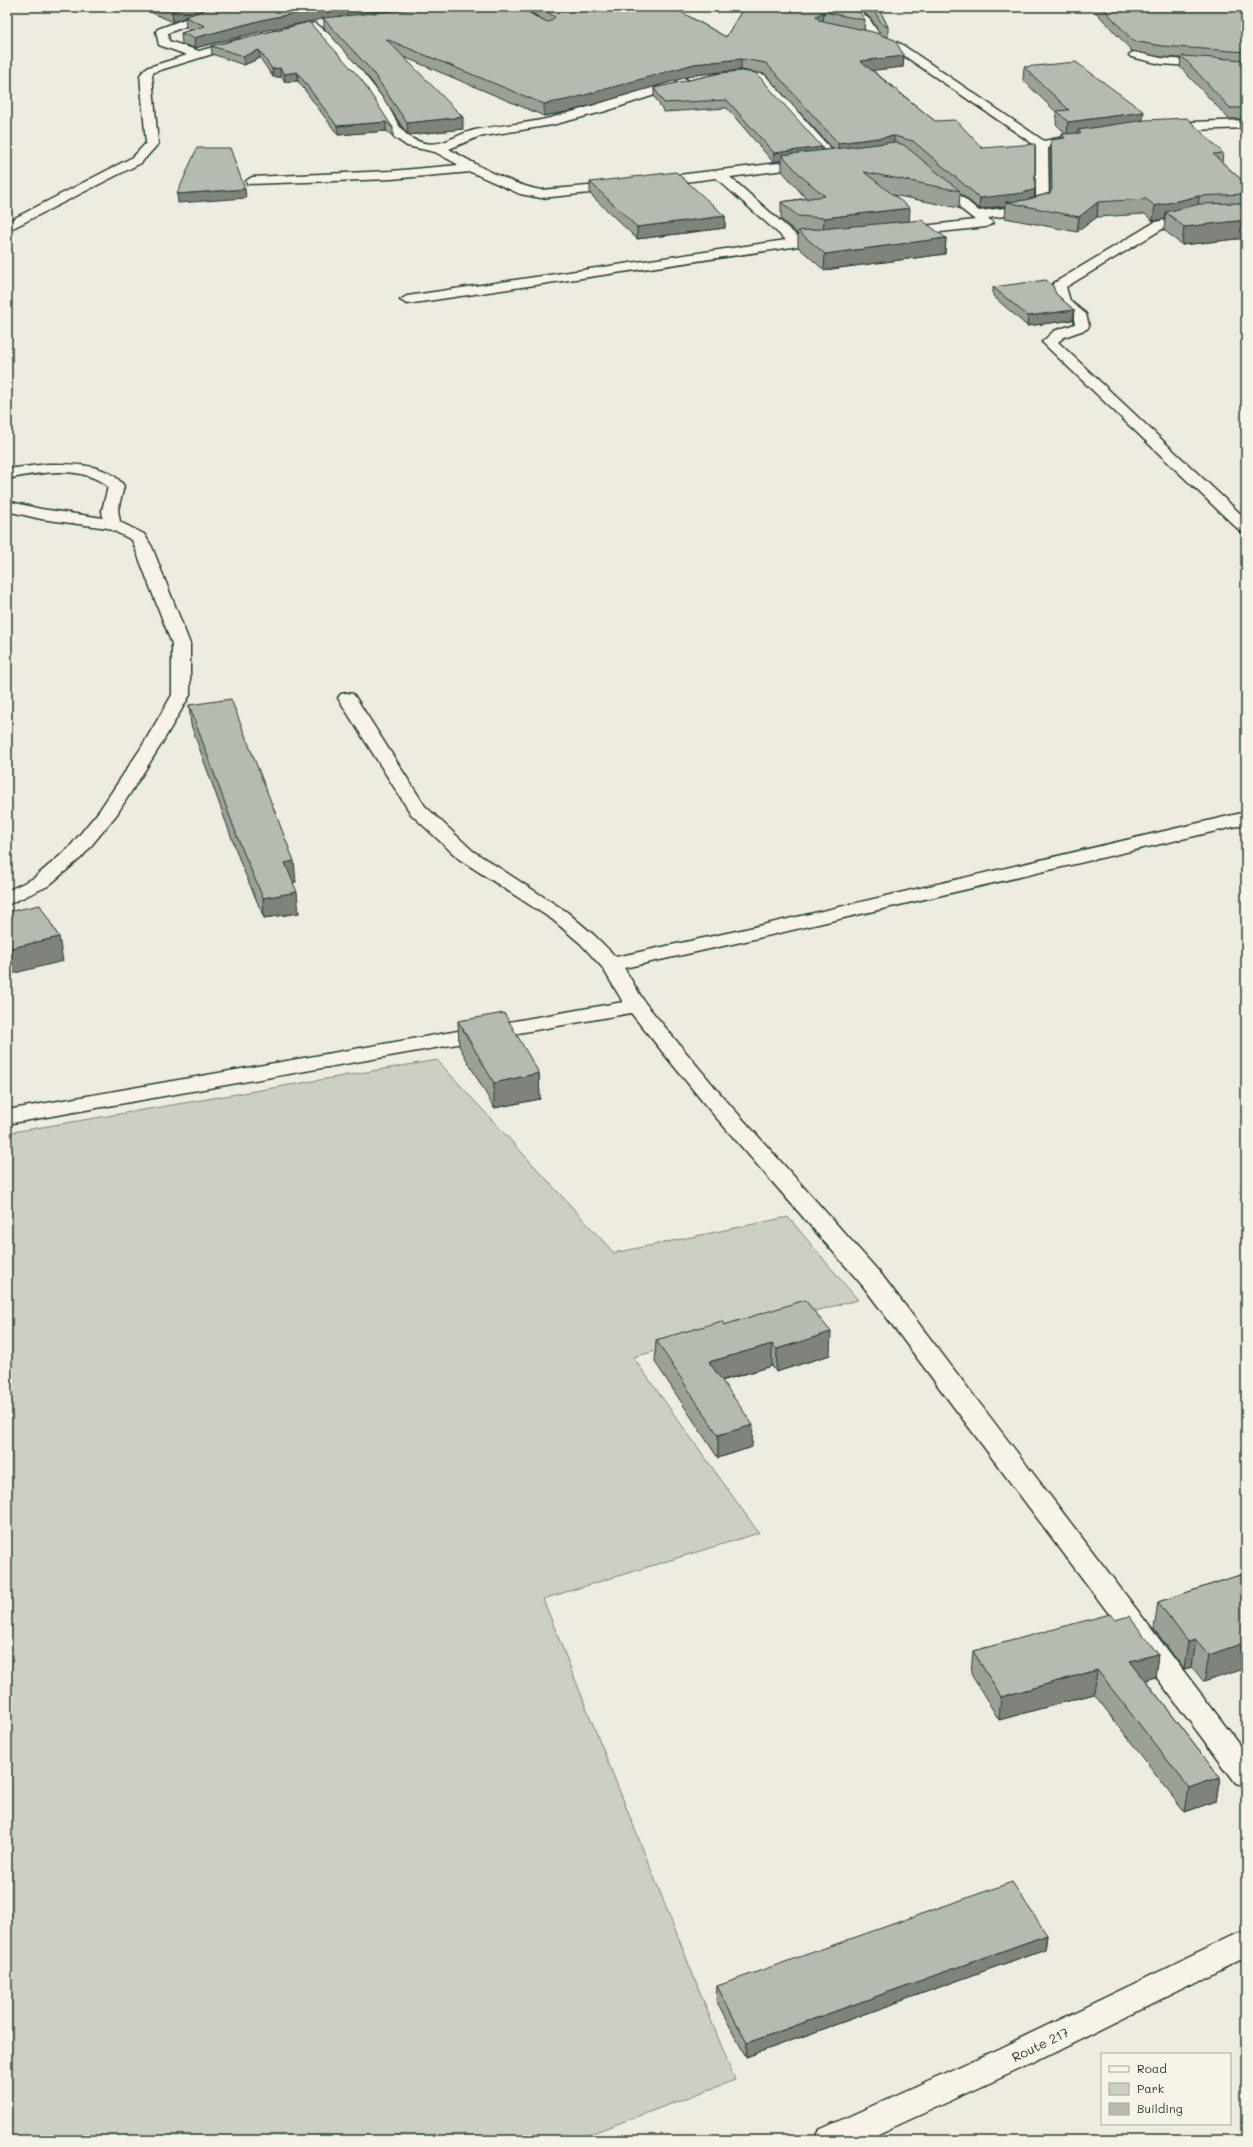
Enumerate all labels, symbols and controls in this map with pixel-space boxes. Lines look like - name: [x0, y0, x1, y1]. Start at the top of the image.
- street label: Route 217: [1009, 2023, 1071, 2065]
- legend: [1101, 2053, 1231, 2125]
- text: Road: [1137, 2060, 1167, 2076]
- text: Park: [1137, 2080, 1164, 2096]
- text: Building: [1137, 2100, 1183, 2116]

